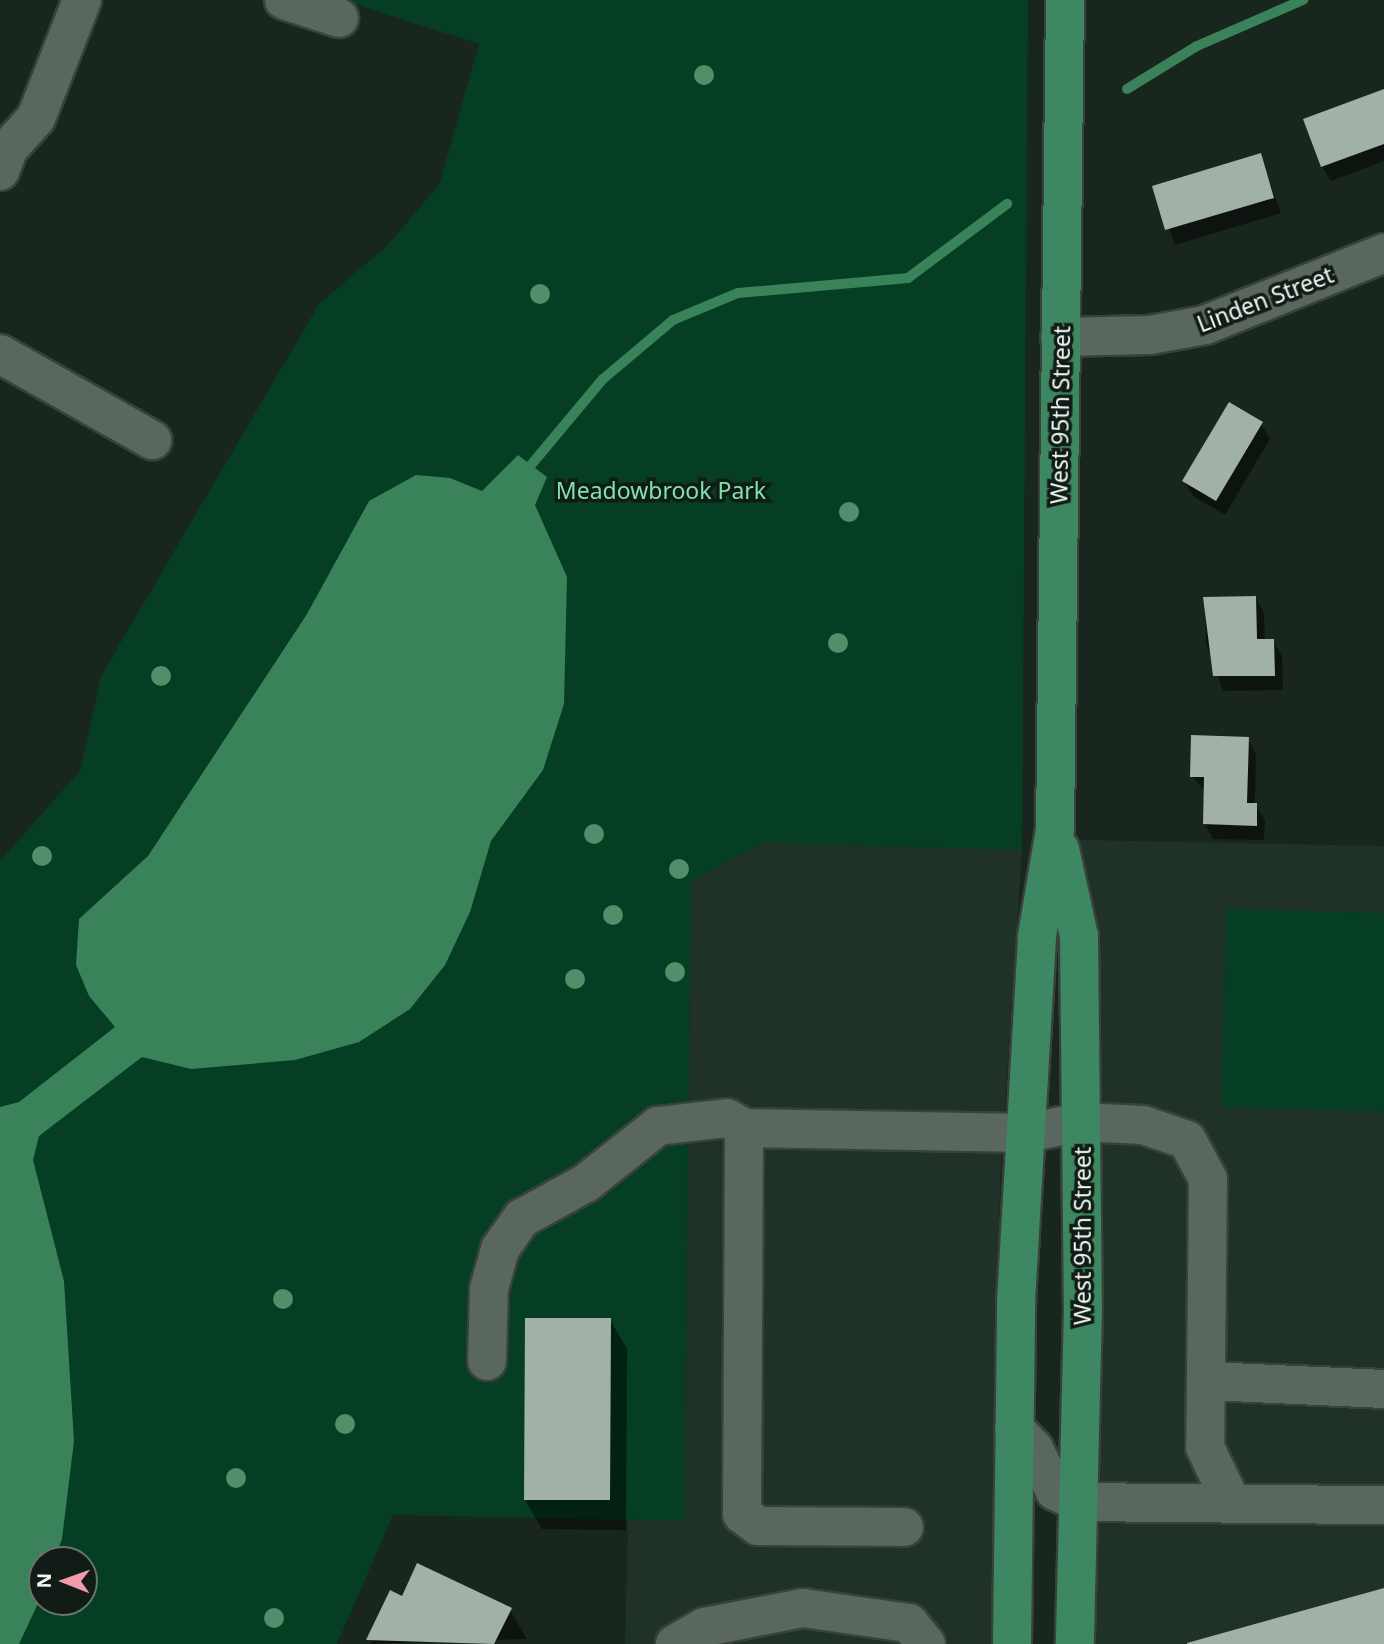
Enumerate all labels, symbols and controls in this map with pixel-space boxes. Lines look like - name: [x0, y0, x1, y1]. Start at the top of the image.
- street label: Linden Street: [1193, 260, 1337, 338]
- street label: West 95th Street: [1045, 326, 1075, 504]
- park label: Meadowbrook Park: [556, 476, 766, 504]
- street label: West 95th Street: [1068, 1147, 1096, 1325]
- north arrow: [28, 1546, 98, 1616]
- text: N: [31, 1573, 57, 1589]

